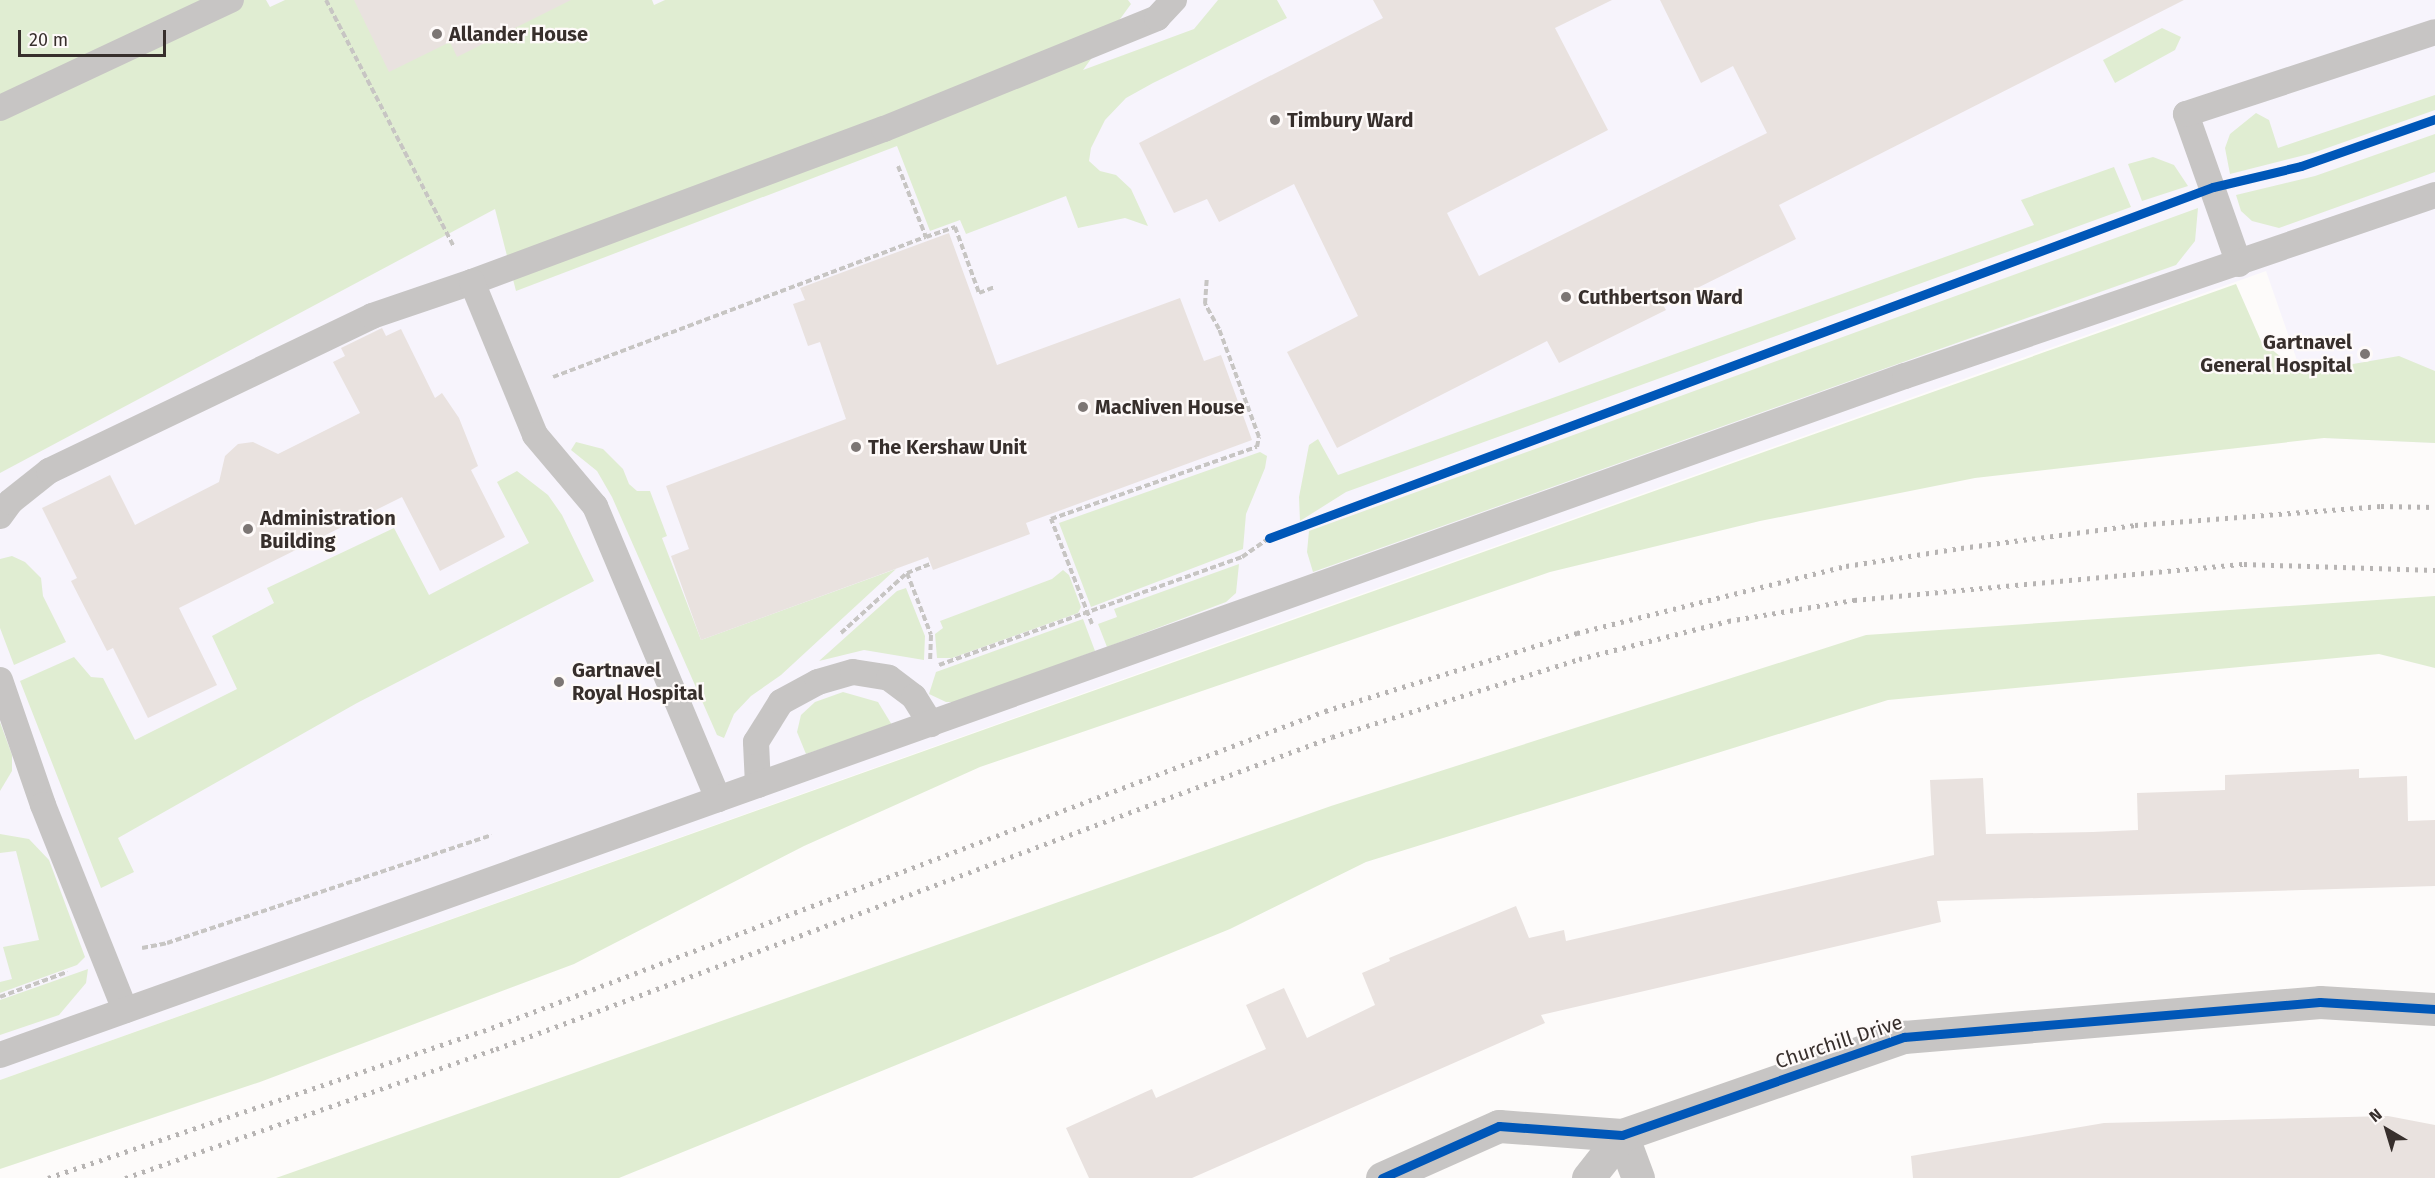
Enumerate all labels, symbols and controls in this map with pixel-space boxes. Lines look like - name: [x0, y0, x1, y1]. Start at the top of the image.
- scale bar: [21, 18, 170, 56]
- place label: Allander House: [449, 22, 588, 46]
- marker: Allander House: [430, 27, 444, 41]
- text: 20 m: [29, 29, 68, 51]
- place label: Timbury Ward: [1287, 108, 1414, 132]
- marker: Timbury Ward: [1268, 113, 1282, 127]
- place label: Cuthbertson Ward: [1578, 285, 1743, 309]
- marker: Cuthbertson Ward: [1559, 290, 1573, 304]
- place label: Gartnavel General Hospital: [2200, 330, 2352, 377]
- marker: Gartnavel General Hospital: [2356, 345, 2374, 363]
- place label: MacNiven House: [1095, 395, 1245, 419]
- marker: MacNiven House: [1076, 400, 1090, 414]
- place label: The Kershaw Unit: [868, 435, 1027, 459]
- marker: The Kershaw Unit: [849, 440, 863, 454]
- place label: Administration Building: [260, 506, 396, 553]
- marker: Administration Building: [241, 522, 255, 536]
- place label: Gartnavel Royal Hospital: [572, 658, 703, 705]
- marker: Gartnavel Royal Hospital: [550, 673, 568, 691]
- street label: Churchill Drive: [1772, 1010, 1906, 1074]
- north arrow: [2357, 1100, 2417, 1160]
- text: N: [2366, 1105, 2386, 1126]

